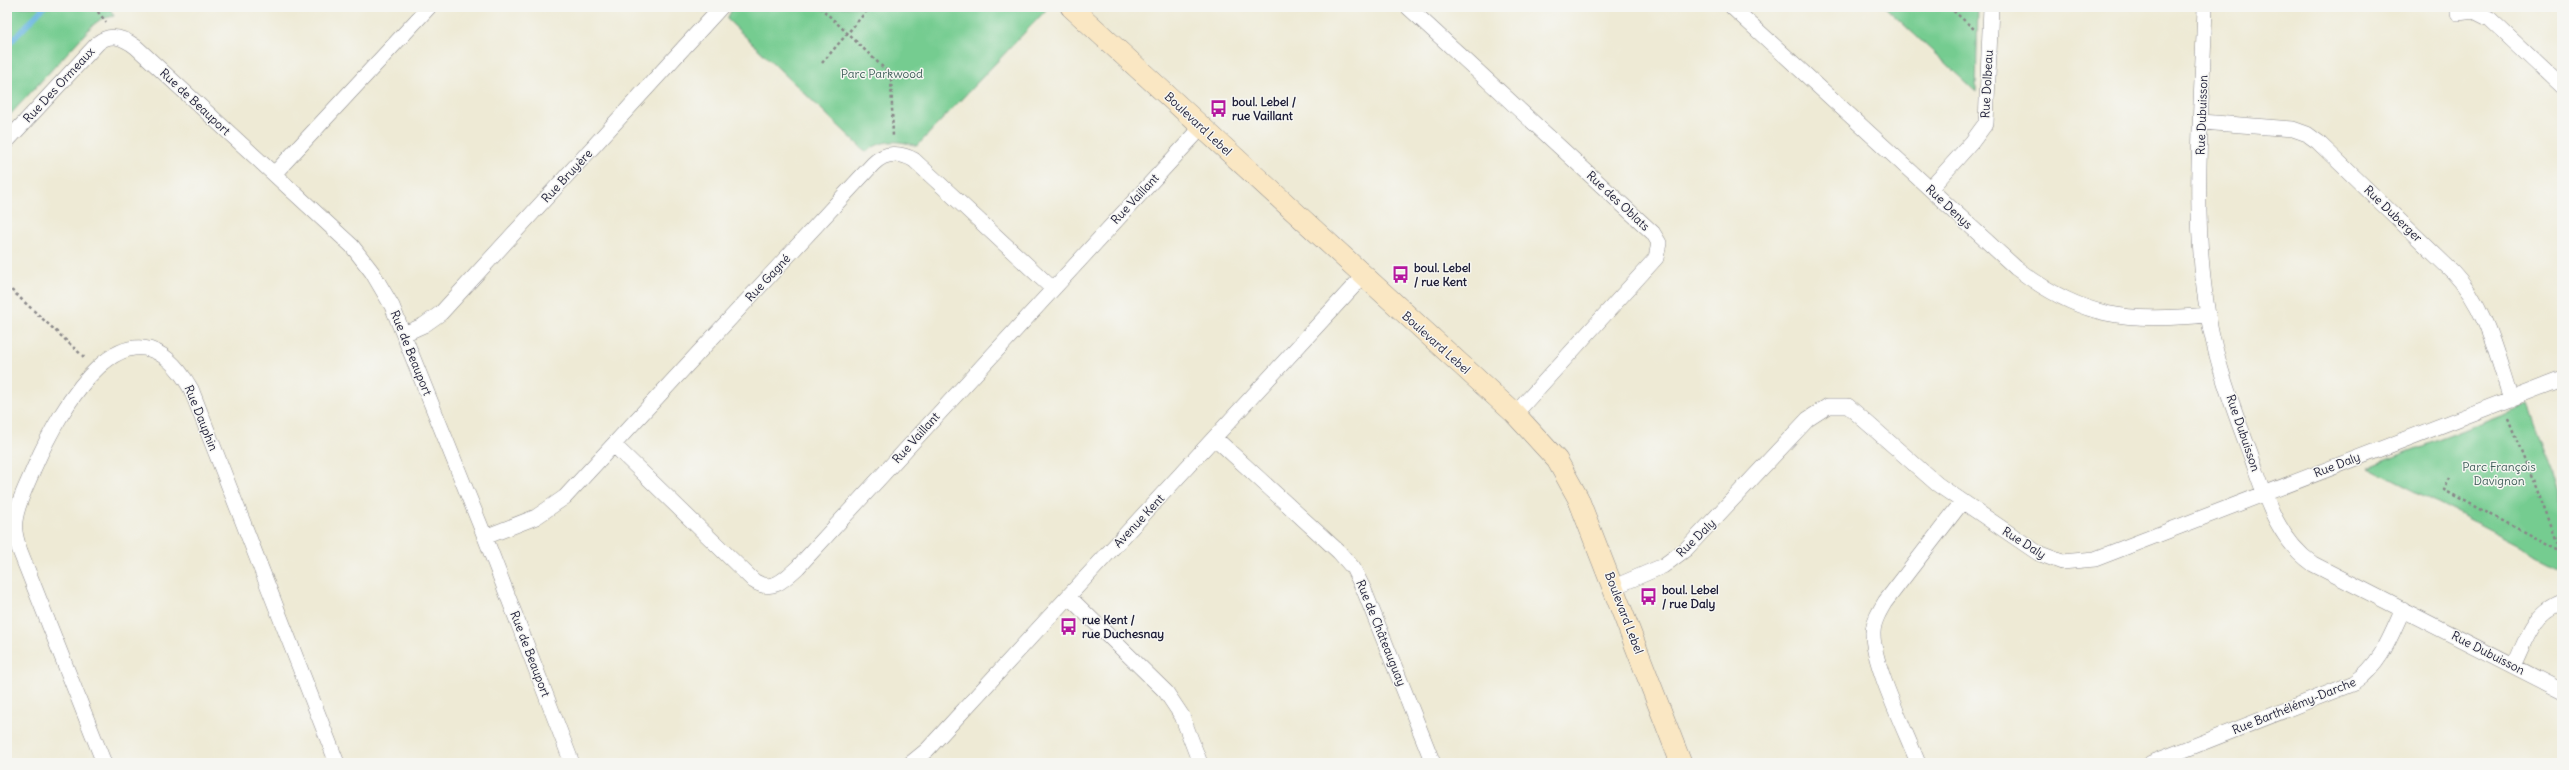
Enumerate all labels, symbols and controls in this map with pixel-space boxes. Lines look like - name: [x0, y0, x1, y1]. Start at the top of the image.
- street label: Rue Des Ormeaux: [20, 44, 98, 126]
- street label: Rue Dolbeau: [1977, 49, 1996, 119]
- street label: Rue de Beauport: [157, 65, 234, 138]
- park label: Parc Parkwood: [841, 66, 923, 81]
- street label: Rue Dubuisson: [2193, 75, 2210, 155]
- street label: Boulevard Lebel: [1162, 89, 1235, 159]
- place label: boul. Lebel / rue Vaillant: [1232, 94, 1296, 123]
- bus stop icon: boul. Lebel / rue Vaillant: [1209, 99, 1229, 119]
- street label: Rue Bruyère: [538, 146, 595, 206]
- street label: Rue des Oblats: [1584, 168, 1653, 234]
- street label: Rue Vaillant: [1107, 170, 1162, 227]
- street label: Rue Denys: [1923, 181, 1976, 232]
- street label: Rue Duberger: [2361, 182, 2426, 245]
- street label: Rue Gagné: [742, 251, 793, 305]
- place label: boul. Lebel / rue Kent: [1414, 260, 1471, 289]
- bus stop icon: boul. Lebel / rue Kent: [1391, 265, 1411, 285]
- street label: Rue de Beauport: [388, 308, 435, 398]
- street label: Boulevard Lebel: [1399, 308, 1473, 377]
- street label: Rue Dauphin: [181, 383, 221, 453]
- street label: Rue Dubuisson: [2223, 392, 2264, 473]
- street label: Rue Vaillant: [889, 409, 942, 466]
- street label: Rue Daly: [2311, 449, 2362, 480]
- park label: Parc François Davignon: [2462, 459, 2536, 488]
- street label: Avenue Kent: [1110, 491, 1167, 550]
- street label: Rue Daly: [1673, 515, 1718, 560]
- street label: Rue Daly: [2000, 523, 2049, 562]
- street label: Boulevard Lebel: [1602, 570, 1647, 656]
- street label: Rue de Châteauguay: [1353, 578, 1410, 688]
- place label: boul. Lebel / rue Daly: [1662, 582, 1719, 612]
- bus stop icon: boul. Lebel / rue Daly: [1639, 587, 1659, 607]
- street label: Rue de Beauport: [507, 609, 554, 699]
- place label: rue Kent / rue Duchesnay: [1082, 612, 1164, 642]
- bus stop icon: rue Kent / rue Duchesnay: [1059, 617, 1079, 637]
- street label: Rue Dubuisson: [2449, 628, 2527, 677]
- street label: Rue Barthélémy-Darche: [2230, 674, 2358, 737]

